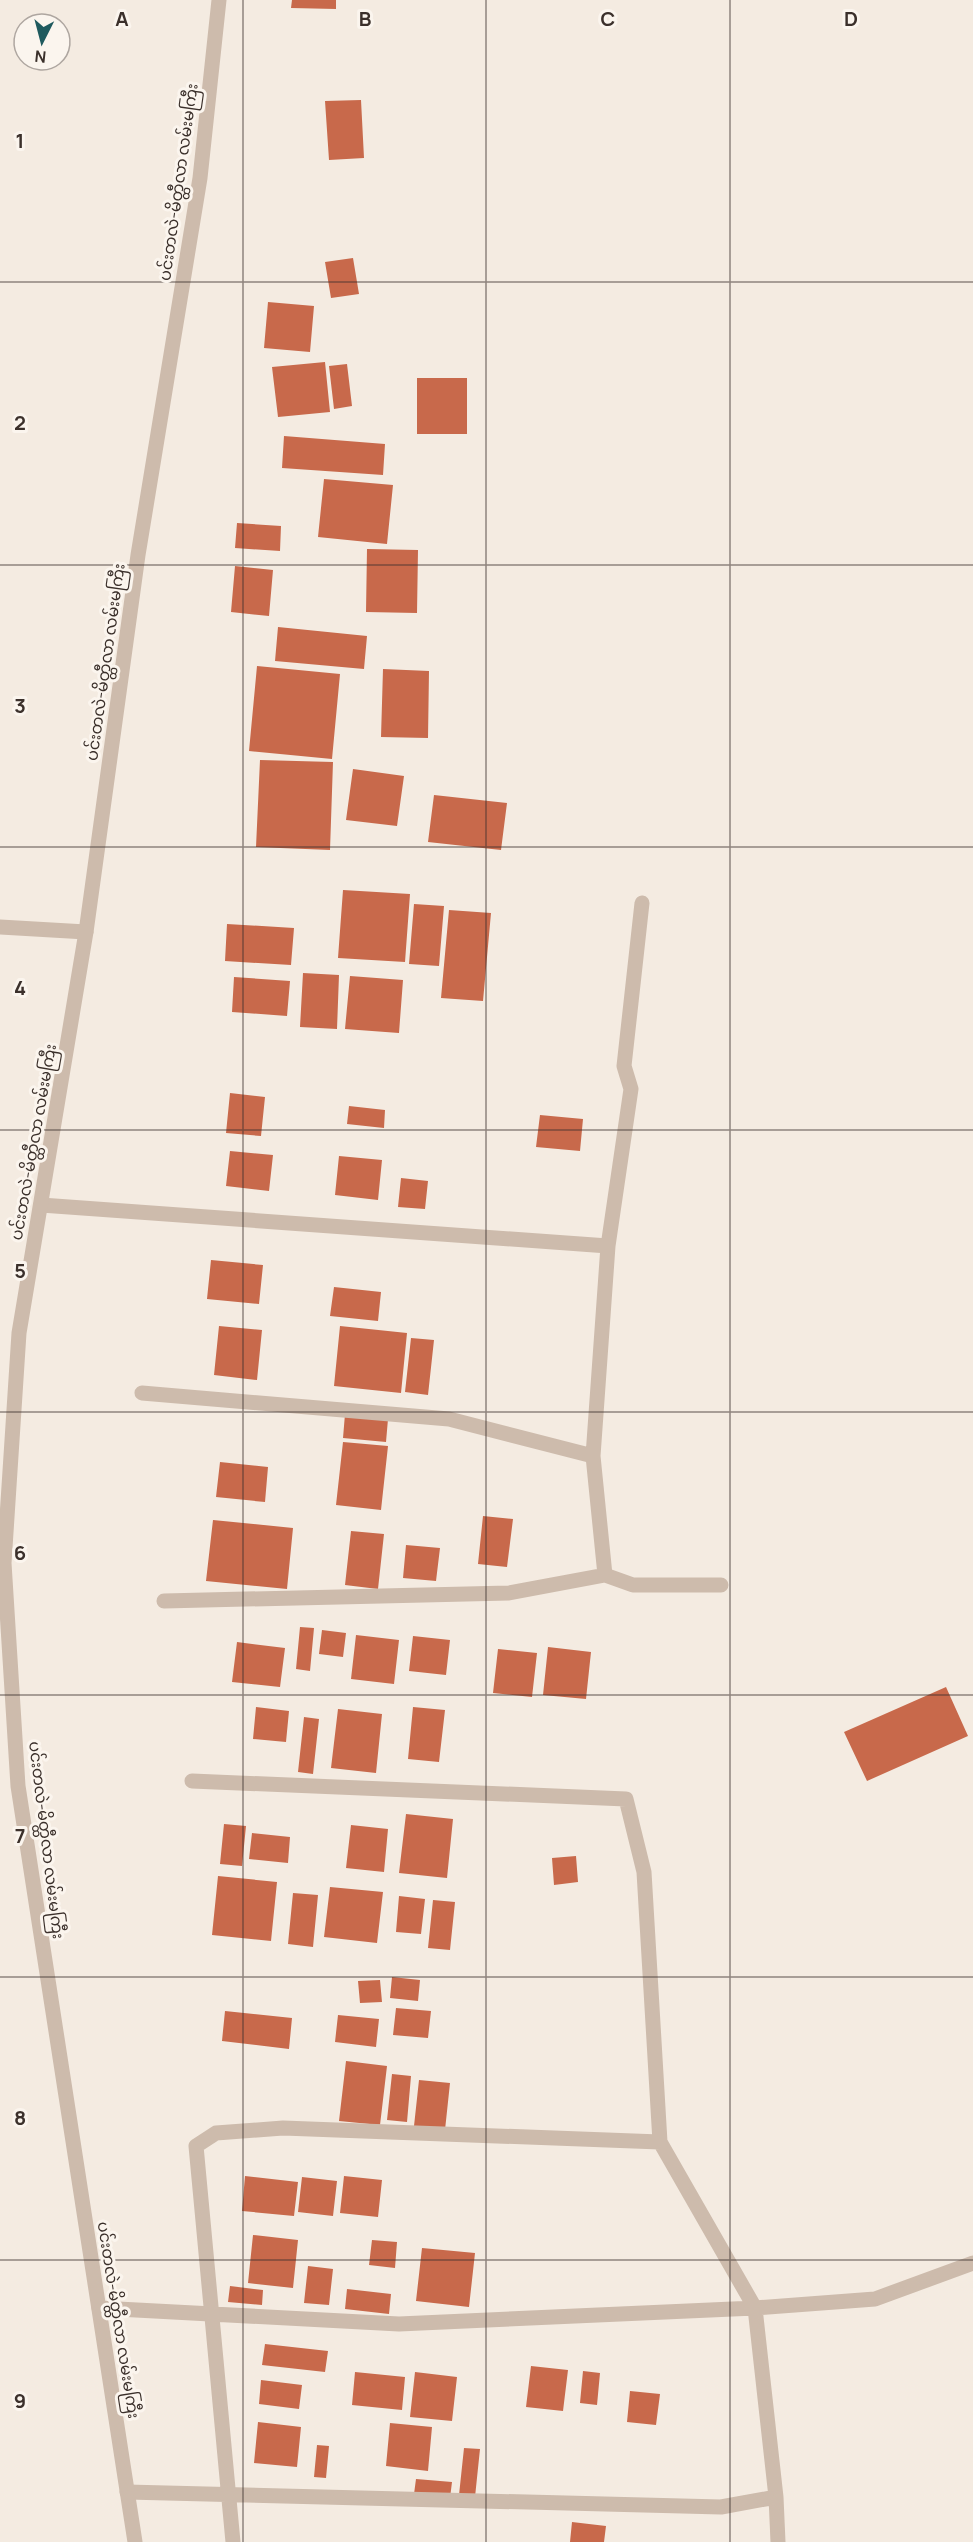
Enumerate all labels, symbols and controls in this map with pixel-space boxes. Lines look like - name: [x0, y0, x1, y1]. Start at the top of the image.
- text: A: [115, 5, 129, 32]
- text: B: [359, 5, 372, 32]
- text: C: [601, 5, 615, 32]
- text: D: [844, 5, 858, 32]
- north arrow: [12, 12, 72, 72]
- text: N: [34, 45, 47, 68]
- street label: ပင်းတလဲ-မိတ္ထီလာ လမ်းမကြီး: [153, 82, 206, 283]
- text: 1: [16, 127, 24, 154]
- text: 2: [14, 409, 26, 436]
- street label: ပင်းတလဲ-မိတ္ထီလာ လမ်းမကြီး: [80, 562, 133, 763]
- text: 3: [14, 692, 26, 719]
- text: 4: [14, 974, 26, 1001]
- street label: ပင်းတလဲ-မိတ္ထီလာ လမ်းမကြီး: [5, 1042, 64, 1242]
- text: 5: [14, 1257, 26, 1284]
- text: 6: [14, 1539, 26, 1566]
- street label: ပင်းတလဲ-မိတ္ထီလာ လမ်းမကြီး: [21, 1740, 70, 1941]
- text: 7: [15, 1822, 25, 1849]
- text: 8: [14, 2104, 26, 2131]
- street label: ပင်းတလဲ-မိတ္ထီလာ လမ်းမကြီး: [90, 2220, 145, 2421]
- text: 9: [14, 2387, 26, 2414]

